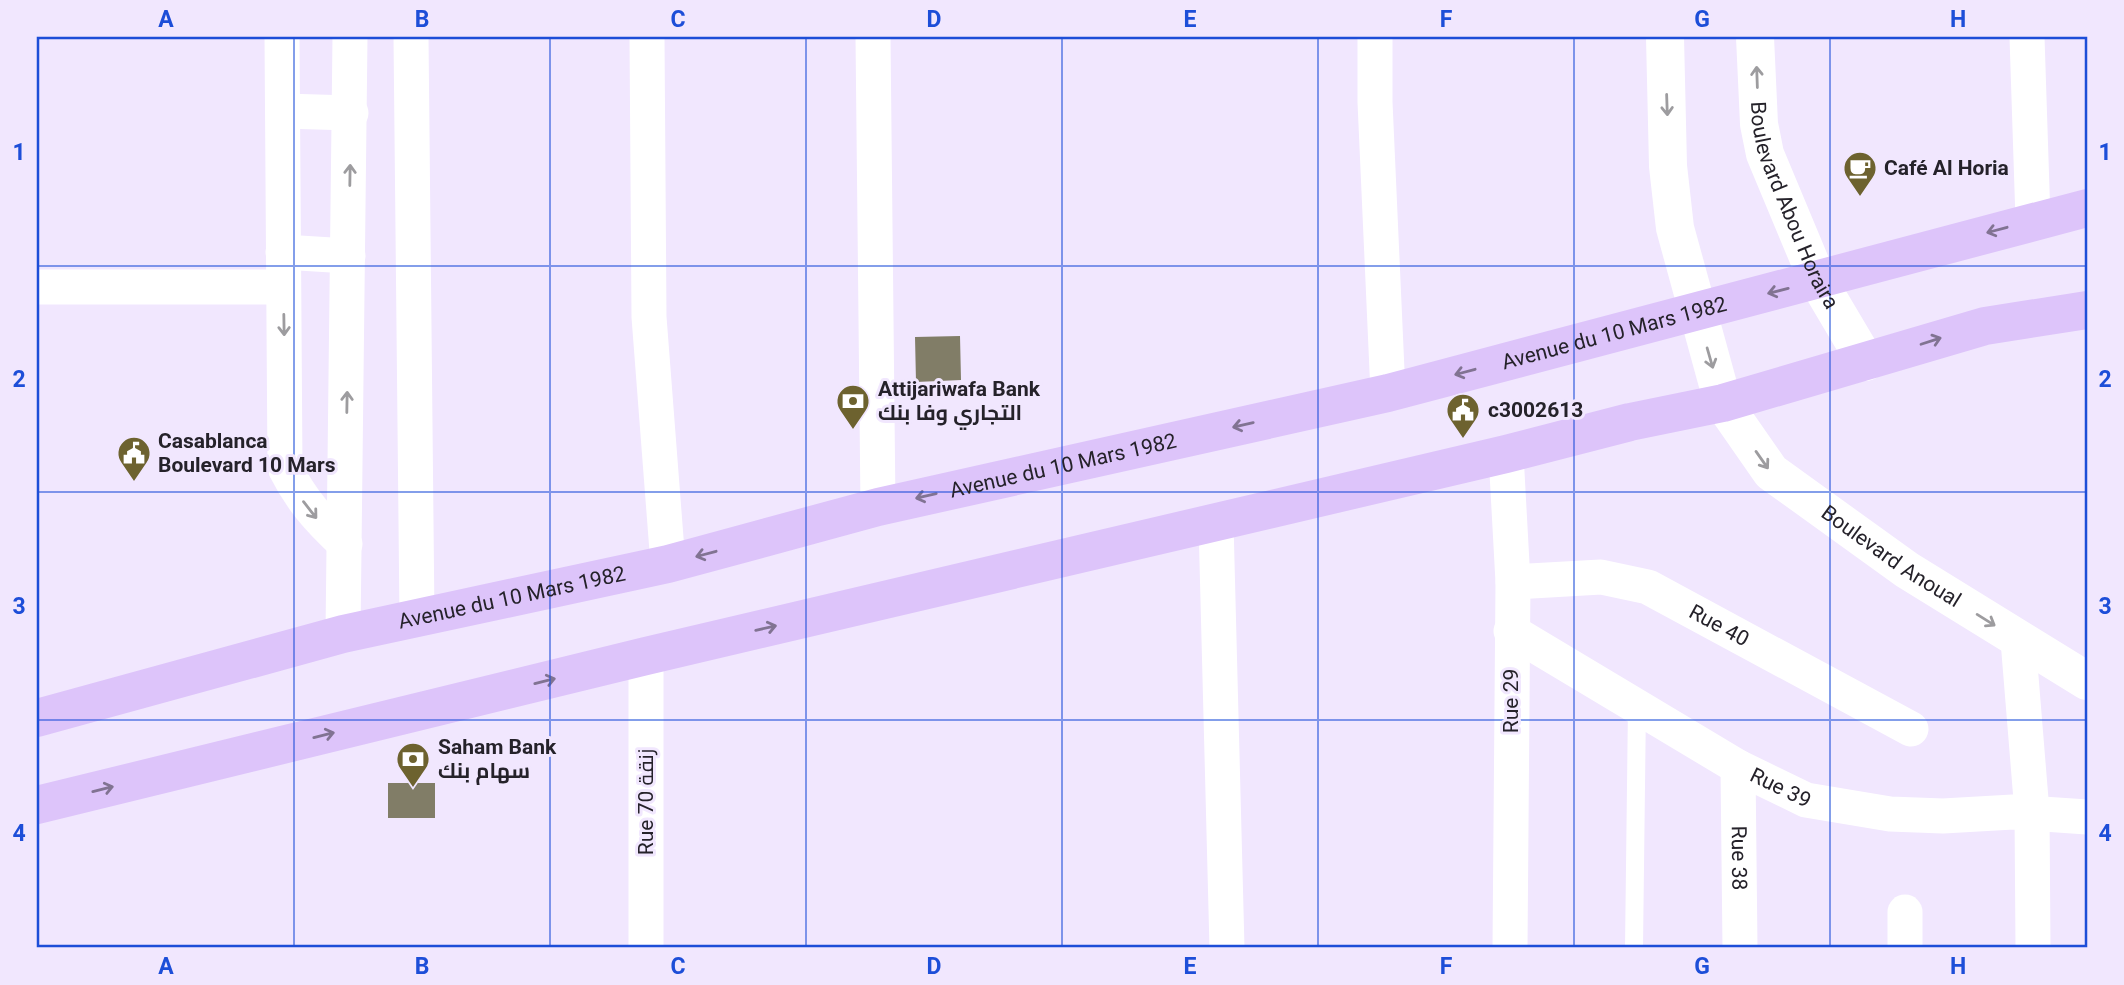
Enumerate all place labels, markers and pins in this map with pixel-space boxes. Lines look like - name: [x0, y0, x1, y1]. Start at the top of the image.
- cafe icon: Café Al Horia: [1841, 149, 1879, 198]
- place label: Café Al Horia: [1884, 156, 2009, 180]
- place label: Attijariwafa Bank التجاري وفا بنك: [878, 377, 1041, 430]
- bank icon: Attijariwafa Bank التجاري وفا بنك: [834, 382, 872, 431]
- public building icon: c3002613: [1444, 391, 1482, 440]
- place label: c3002613: [1488, 398, 1583, 422]
- place label: Casablanca Boulevard 10 Mars: [158, 429, 336, 477]
- public building icon: Casablanca Boulevard 10 Mars: [115, 434, 153, 483]
- place label: Saham Bank سهام بنك: [438, 735, 557, 785]
- bank icon: Saham Bank سهام بنك: [394, 740, 432, 789]

